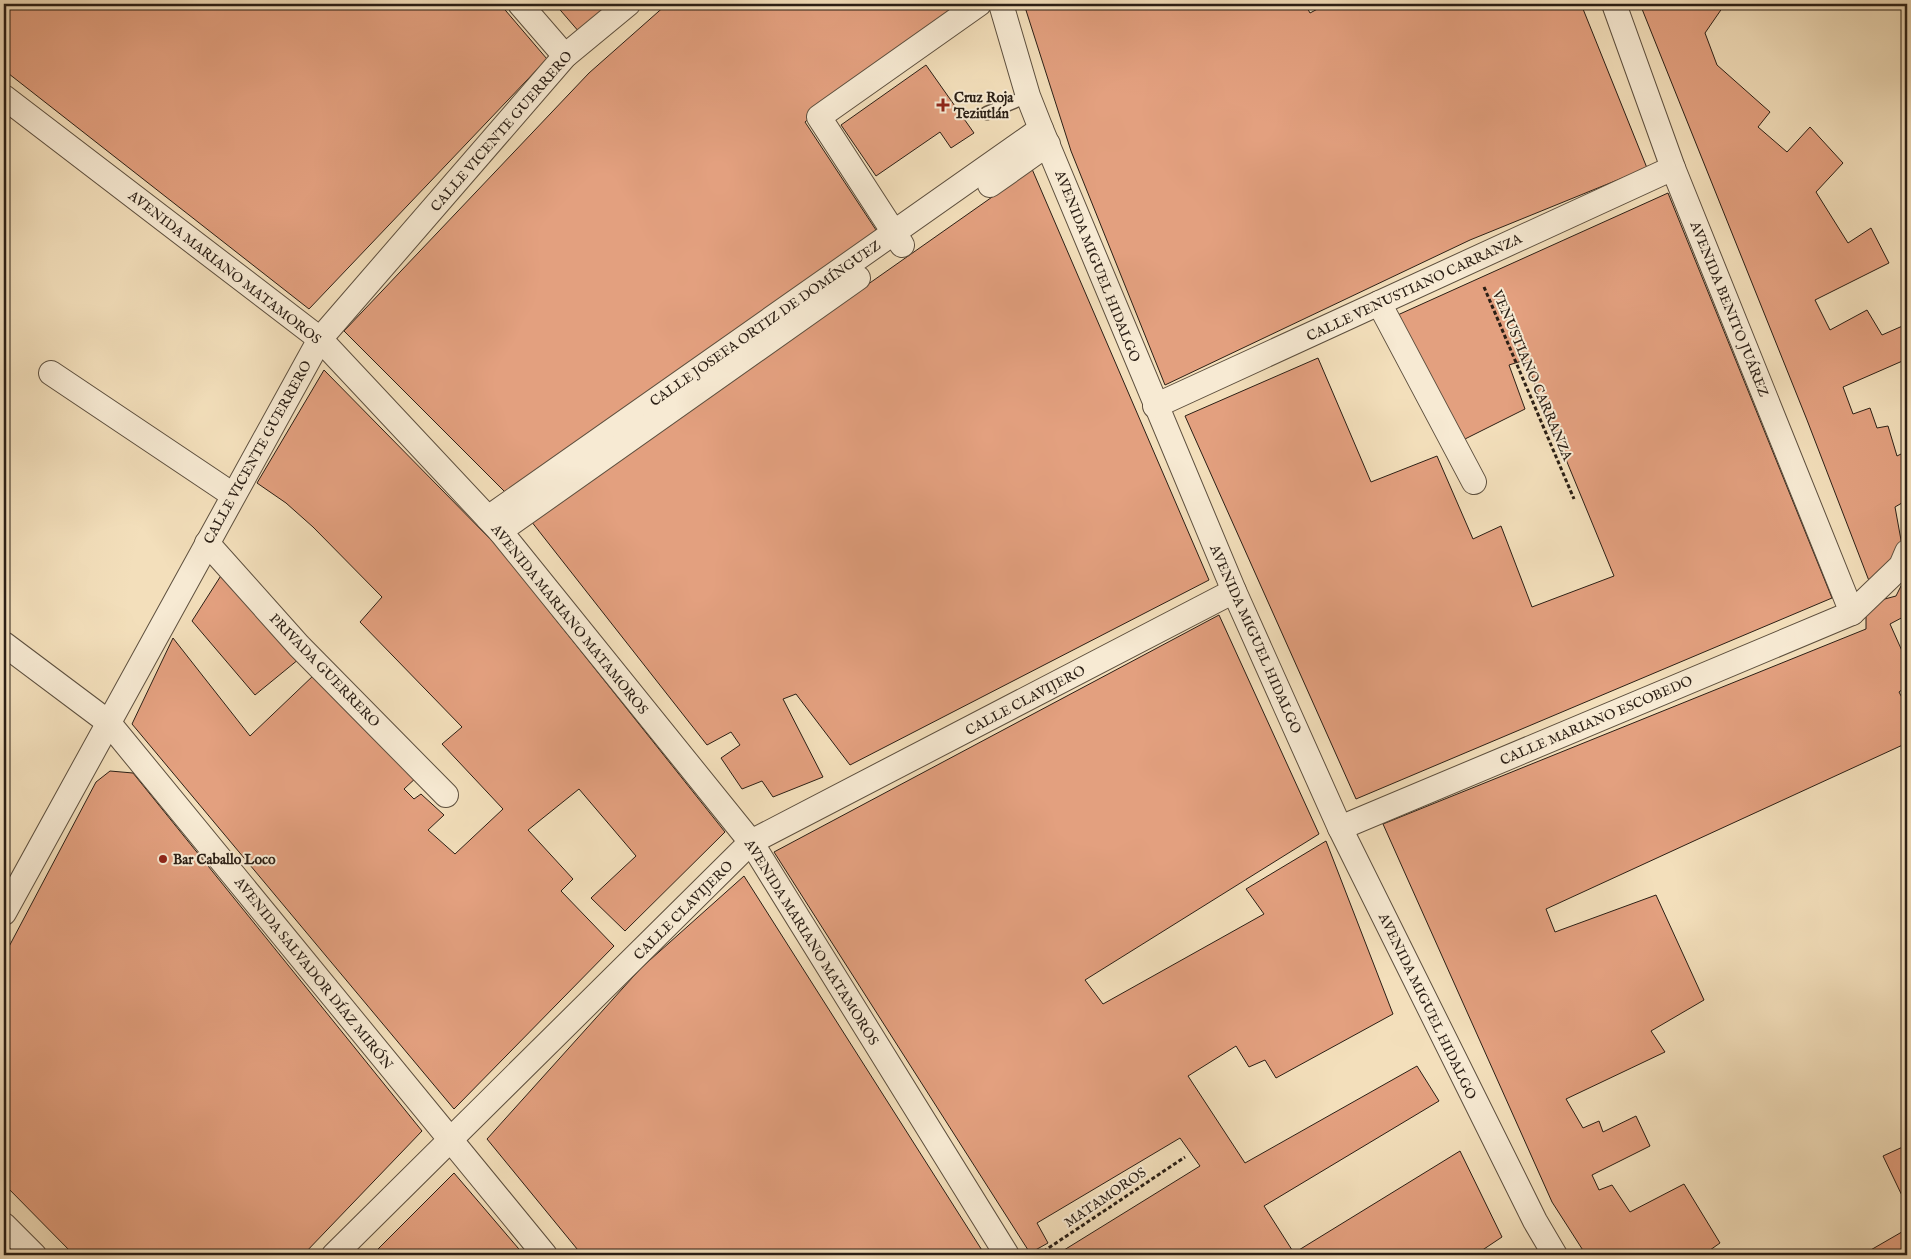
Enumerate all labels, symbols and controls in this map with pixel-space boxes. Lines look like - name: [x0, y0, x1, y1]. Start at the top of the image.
- street label: CALLE VICENTE GUERRERO: [427, 47, 577, 216]
- place label: Cruz Roja Teziutlán: [953, 89, 1014, 123]
- marker: Cruz Roja Teziutlán: [936, 98, 950, 112]
- street label: AVENIDA MIGUEL HIDALGO: [1050, 167, 1144, 365]
- street label: AVENIDA MARIANO MATAMOROS: [124, 186, 324, 349]
- street label: AVENIDA BENITO JUÁREZ: [1685, 218, 1774, 400]
- street label: CALLE VENUSTIANO CARRANZA: [1304, 230, 1526, 346]
- street label: CALLE JOSEFA ORTIZ DE DOMÍNGUEZ: [646, 236, 885, 411]
- street label: VENUSTIANO CARRANZA: [1488, 286, 1576, 464]
- street label: CALLE VICENTE GUERRERO: [200, 357, 316, 547]
- street label: AVENIDA MARIANO MATAMOROS: [486, 520, 652, 718]
- street label: AVENIDA MIGUEL HIDALGO: [1205, 541, 1305, 737]
- street label: PRIVADA GUERRERO: [265, 610, 384, 732]
- street label: CALLE CLAVIJERO: [962, 661, 1089, 740]
- street label: CALLE MARIANO ESCOBEDO: [1497, 672, 1696, 770]
- street label: AVENIDA MARIANO MATAMOROS: [739, 835, 882, 1049]
- place label: Bar Caballo Loco: [173, 851, 276, 869]
- marker: Bar Caballo Loco: [157, 853, 169, 865]
- street label: CALLE CLAVIJERO: [630, 857, 738, 964]
- street label: AVENIDA SALVADOR DÍAZ MIRÓN: [229, 872, 397, 1073]
- street label: AVENIDA MIGUEL HIDALGO: [1374, 909, 1480, 1103]
- street label: MATAMOROS: [1061, 1164, 1150, 1232]

